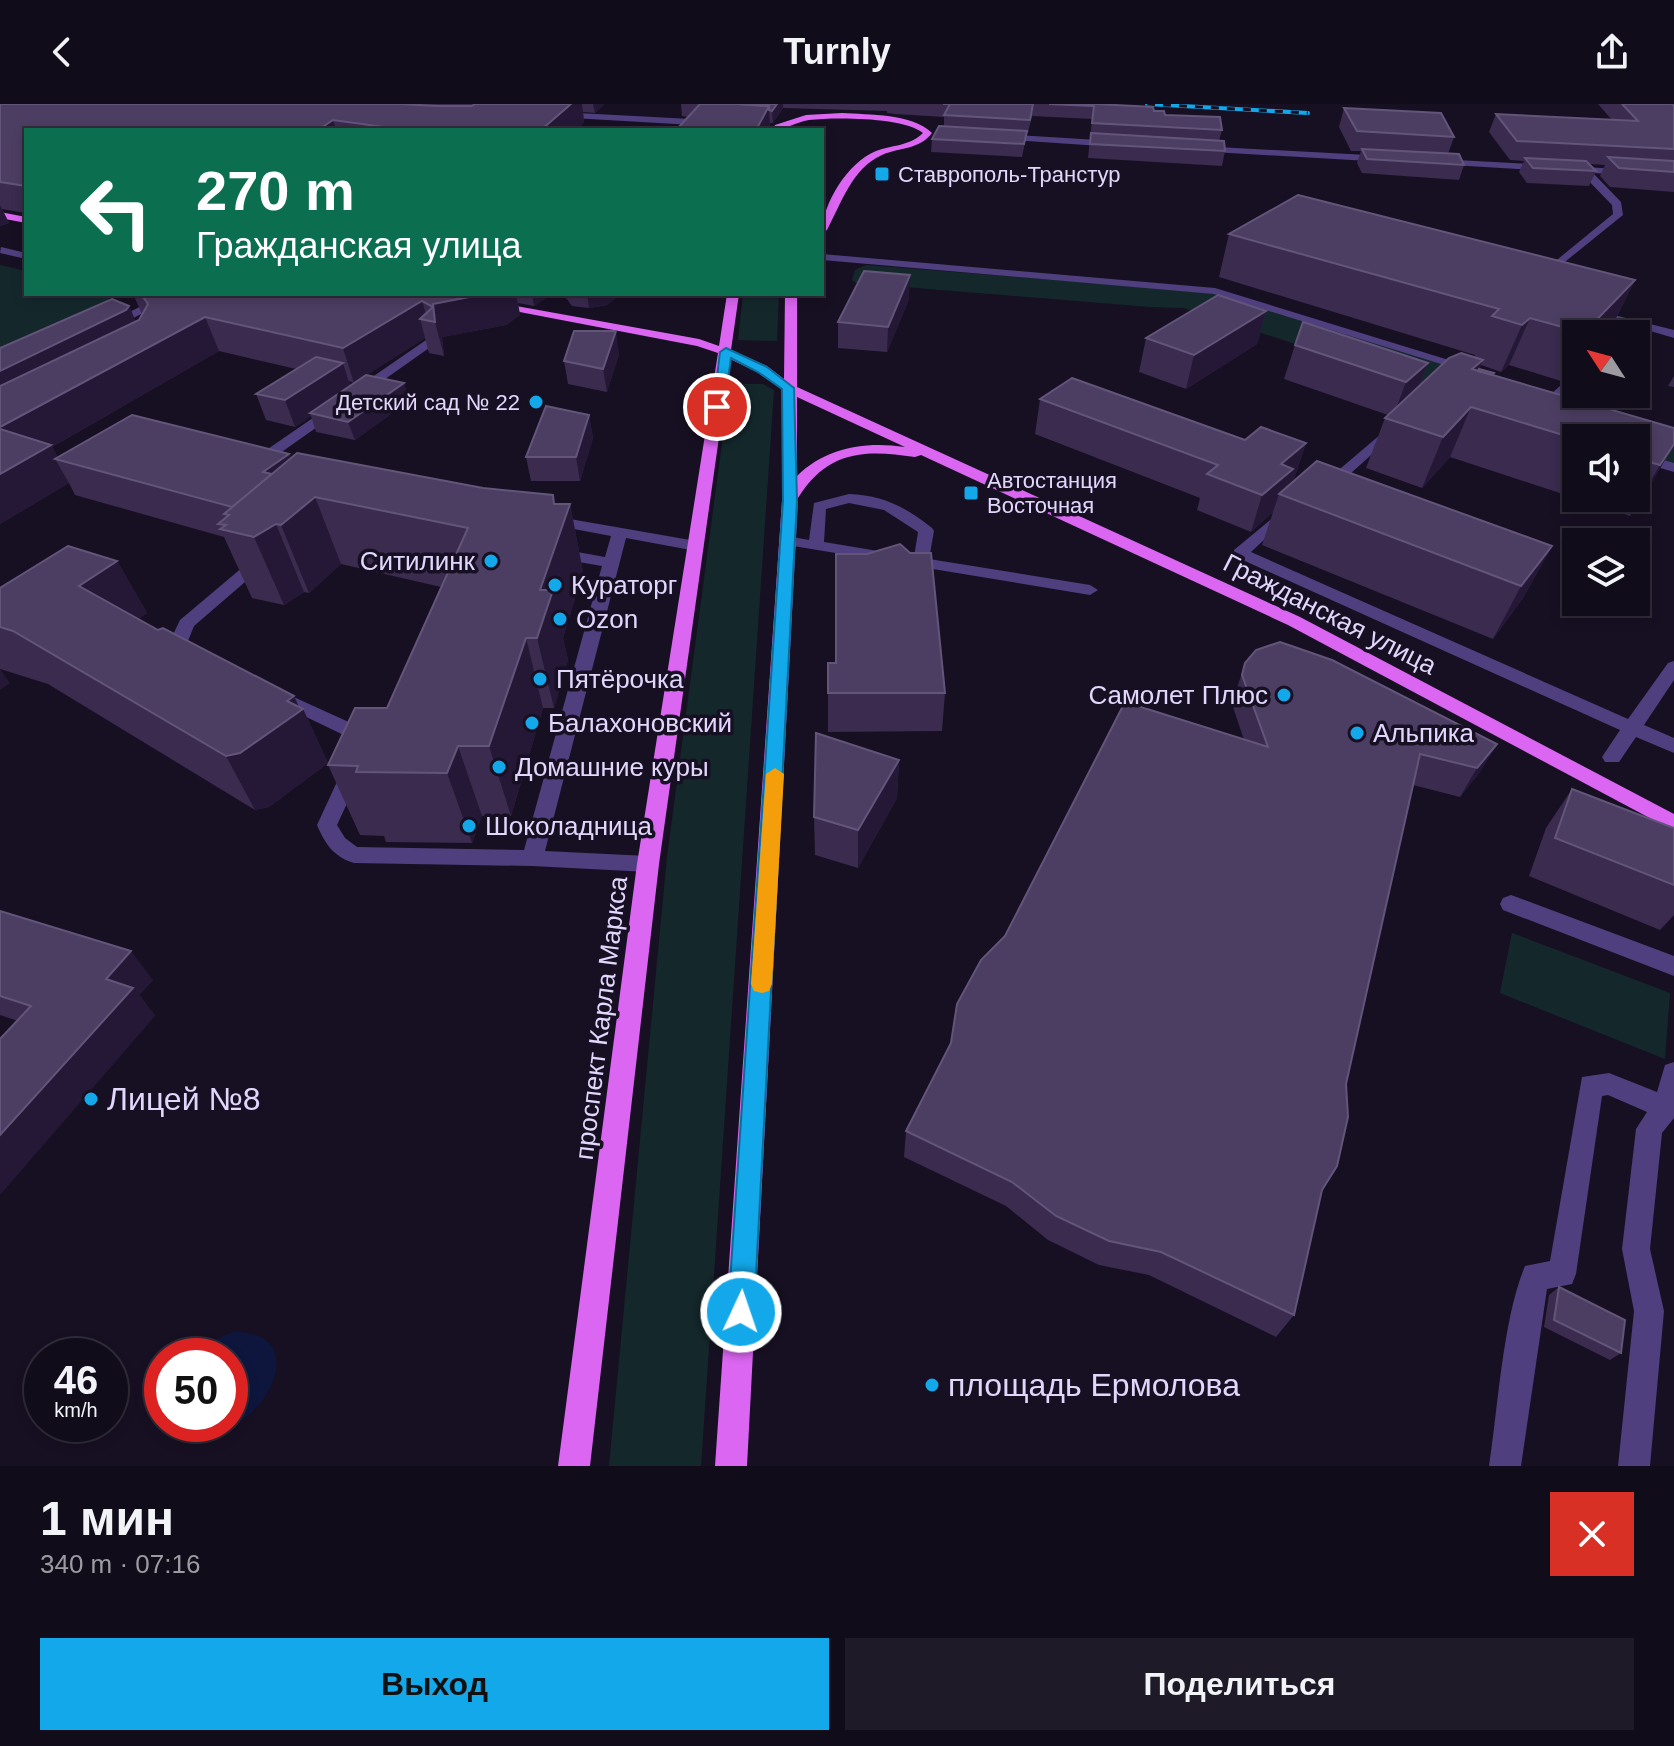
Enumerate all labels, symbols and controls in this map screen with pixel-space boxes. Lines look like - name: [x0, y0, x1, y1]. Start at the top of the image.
- icon: back: [40, 30, 84, 74]
- icon: share: [1590, 30, 1634, 74]
- text: Turnly: [783, 31, 891, 72]
- text: 270 m: [196, 159, 355, 222]
- icon: left: [64, 160, 168, 264]
- place label: Ставрополь-Транстур: [898, 162, 1121, 187]
- marker: Ставрополь-Транстур: [873, 165, 891, 183]
- text: Гражданская улица: [196, 225, 522, 266]
- north arrow: [1562, 320, 1650, 408]
- map controls: [1562, 320, 1650, 616]
- pin: [683, 373, 751, 441]
- icon: arrive: [695, 385, 739, 429]
- place label: Детский сад № 22: [336, 390, 520, 415]
- marker: Детский сад № 22: [527, 393, 545, 411]
- button: sound: [1562, 424, 1650, 512]
- place label: Автостанция Восточная: [987, 468, 1117, 518]
- marker: Автостанция Восточная: [962, 484, 980, 502]
- button: layers: [1562, 528, 1650, 616]
- place label: Ситилинк: [360, 546, 476, 576]
- street label: Гражданская улица: [1218, 547, 1442, 681]
- marker: Ситилинк: [482, 552, 500, 570]
- place label: Кураторг: [571, 570, 677, 600]
- marker: Кураторг: [546, 576, 564, 594]
- place label: Ozon: [576, 604, 638, 634]
- marker: Ozon: [551, 610, 569, 628]
- place label: Пятёрочка: [556, 664, 684, 694]
- marker: Пятёрочка: [531, 670, 549, 688]
- place label: Самолет Плюс: [1088, 680, 1268, 710]
- marker: Самолет Плюс: [1275, 686, 1293, 704]
- place label: Балахоновский: [548, 708, 732, 738]
- marker: Балахоновский: [523, 714, 541, 732]
- place label: Альпика: [1373, 718, 1475, 748]
- marker: Альпика: [1348, 724, 1366, 742]
- place label: Домашние куры: [515, 752, 709, 782]
- marker: Домашние куры: [490, 758, 508, 776]
- place label: Шоколадница: [485, 811, 652, 841]
- marker: Шоколадница: [460, 817, 478, 835]
- street label: проспект Карла Маркса: [569, 874, 633, 1161]
- place label: Лицей №8: [107, 1081, 261, 1117]
- marker: Лицей №8: [82, 1090, 100, 1108]
- position arrow: [699, 1270, 783, 1354]
- speed limit sign: 50: [144, 1338, 248, 1442]
- text: 46: [54, 1358, 98, 1402]
- place label: площадь Ермолова: [948, 1367, 1240, 1403]
- marker: площадь Ермолова: [923, 1376, 941, 1394]
- text: km/h: [54, 1399, 98, 1421]
- text: 1 мин: [40, 1492, 174, 1545]
- button: close: [1550, 1492, 1634, 1576]
- text: 340 m · 07:16: [40, 1549, 200, 1579]
- button: Выход: [40, 1638, 829, 1730]
- button: Поделиться: [845, 1638, 1634, 1730]

